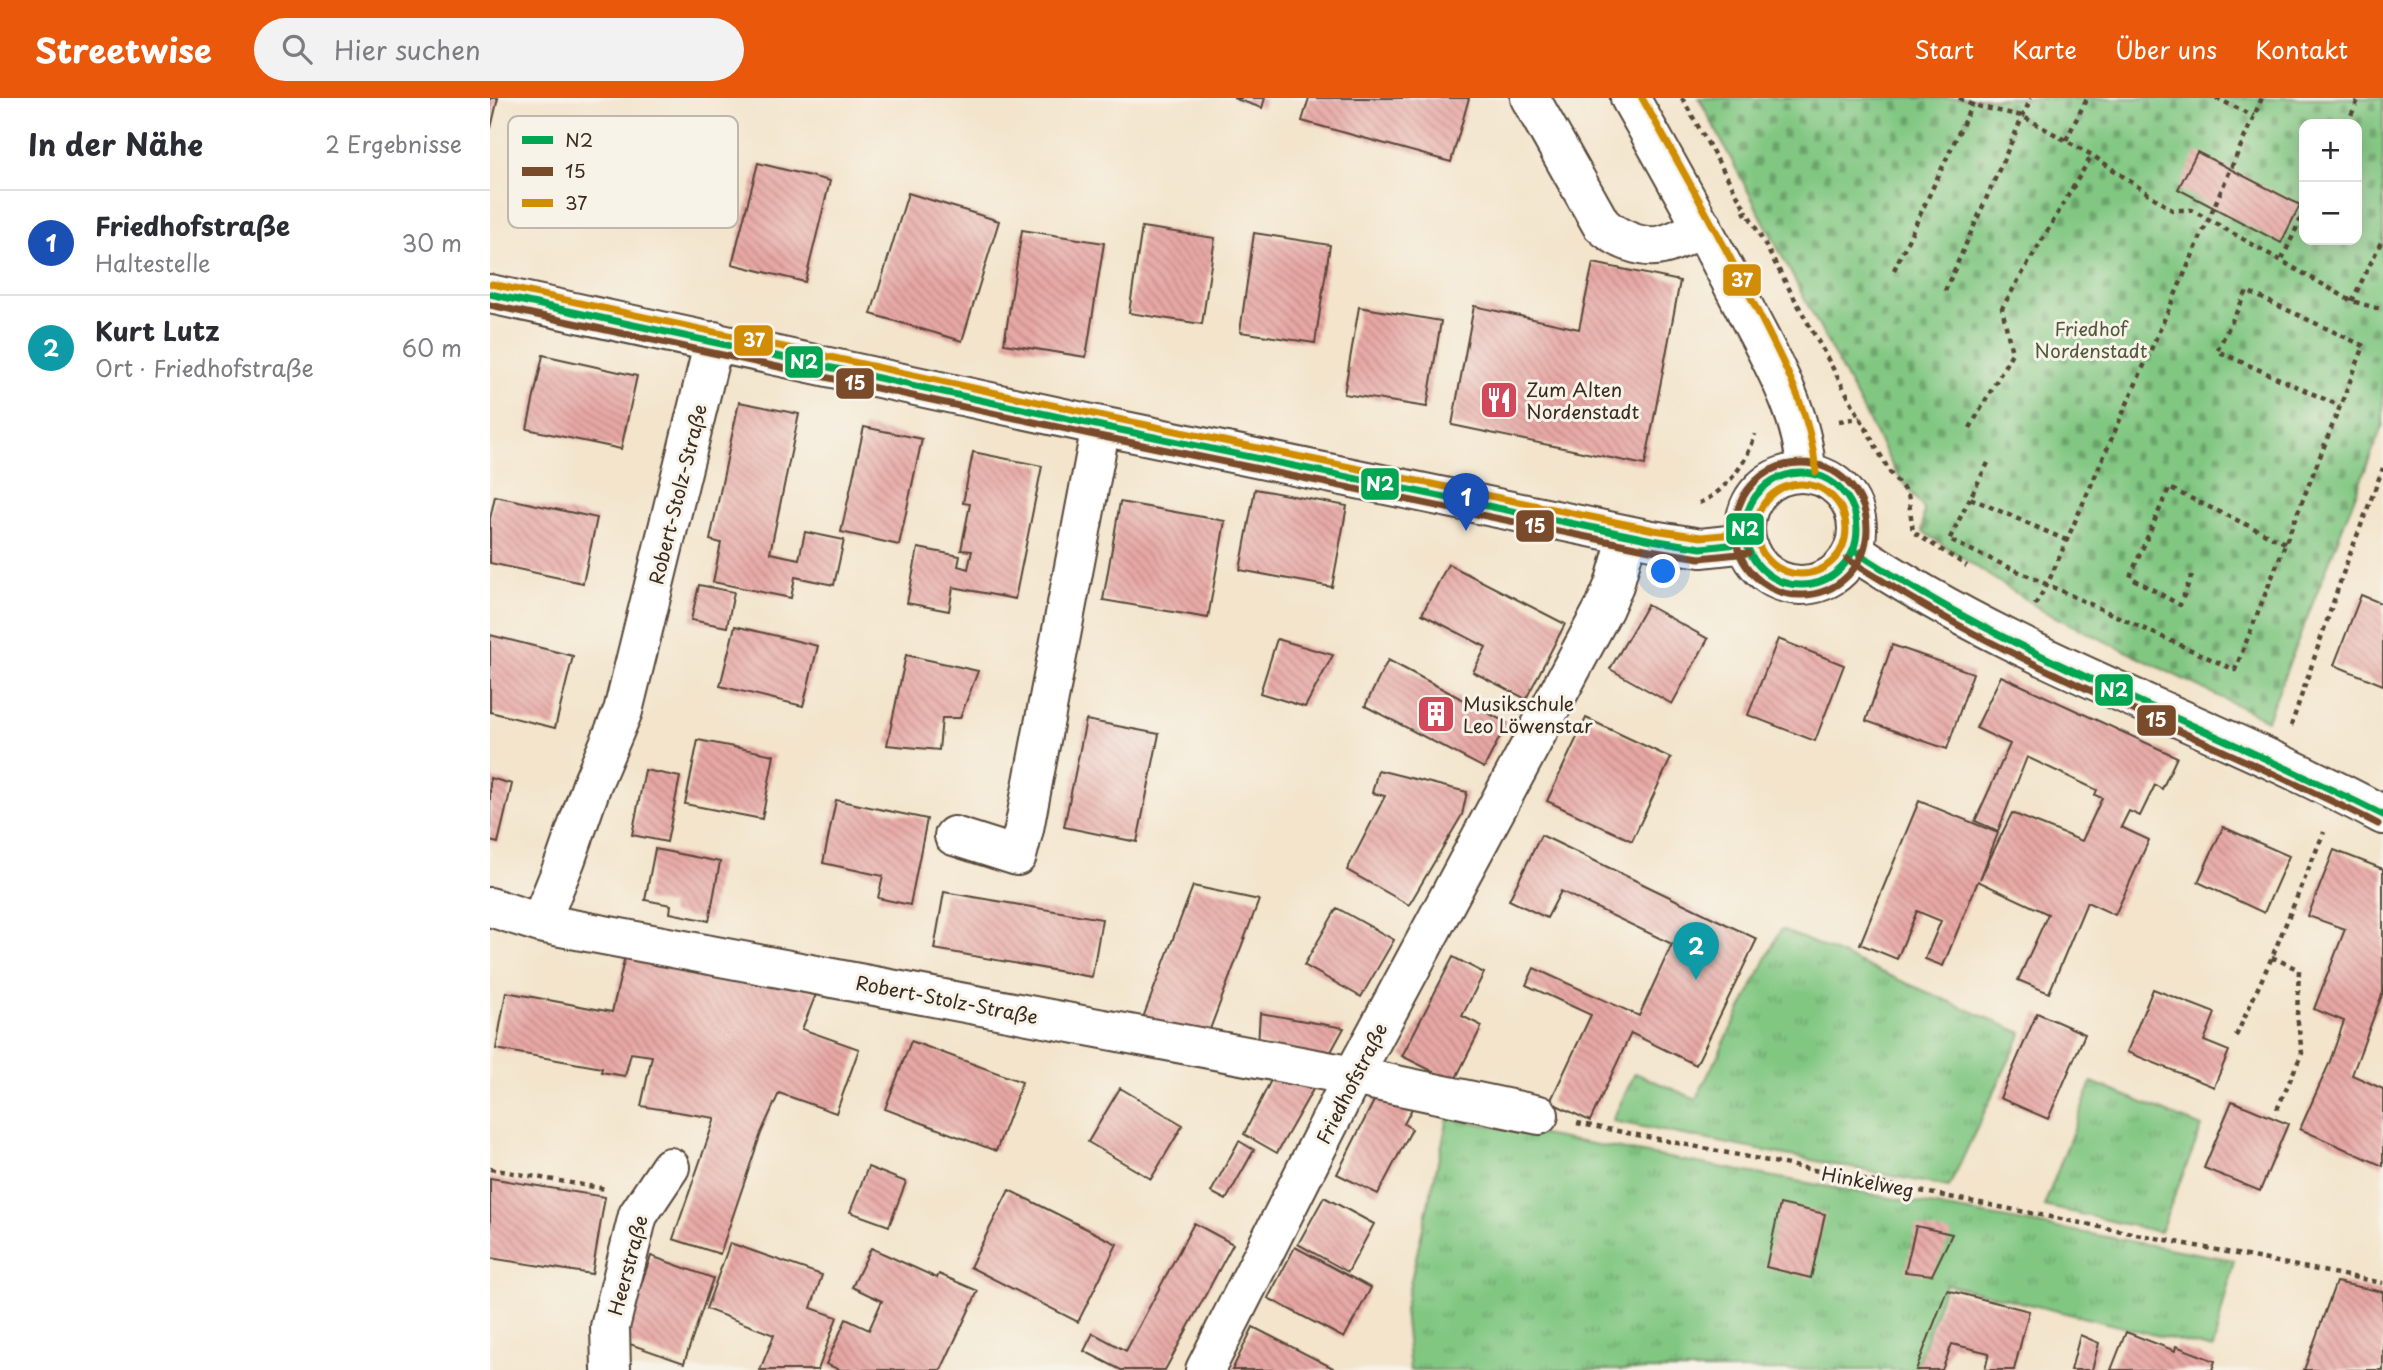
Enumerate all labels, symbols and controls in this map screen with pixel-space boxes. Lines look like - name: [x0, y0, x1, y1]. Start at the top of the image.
- search box: [254, 18, 744, 81]
- text: Streetwise: [35, 24, 212, 74]
- icon: search: [278, 30, 316, 68]
- text: Hier suchen: [334, 30, 481, 69]
- text: Start: [1914, 31, 1974, 67]
- text: Karte: [2012, 31, 2077, 67]
- text: Über uns: [2115, 31, 2217, 67]
- text: Kontakt: [2255, 31, 2348, 67]
- legend: [508, 116, 738, 228]
- map controls: [2299, 119, 2362, 245]
- button: +: [2299, 119, 2362, 182]
- text: In der Nähe: [28, 121, 203, 166]
- text: N2: [565, 125, 593, 153]
- text: 2 Ergebnisse: [325, 126, 462, 161]
- text: 15: [565, 156, 586, 184]
- button: −: [2299, 182, 2362, 245]
- text: 37: [565, 188, 587, 216]
- text: Friedhofstraße: [95, 206, 290, 245]
- text: 1: [46, 225, 57, 260]
- text: 30 m: [401, 225, 462, 260]
- text: Haltestelle: [95, 245, 210, 280]
- line badge: 37: [1722, 263, 1762, 297]
- text: 37: [1731, 265, 1753, 293]
- text: Kurt Lutz: [95, 311, 220, 350]
- park label: Friedhof Nordenstadt: [2034, 314, 2148, 364]
- line badge: 37: [733, 324, 774, 357]
- text: 37: [743, 325, 765, 353]
- text: 2: [43, 330, 59, 365]
- text: 60 m: [402, 330, 462, 365]
- line badge: N2: [784, 345, 824, 379]
- text: N2: [790, 347, 818, 375]
- text: Ort · Friedhofstraße: [95, 350, 314, 385]
- line badge: 15: [835, 367, 875, 400]
- text: 15: [844, 368, 866, 396]
- place label: Zum Alten Nordenstadt: [1526, 375, 1640, 425]
- restaurant icon: Zum Alten Nordenstadt: [1478, 379, 1520, 421]
- street label: Robert-Stolz-Straße: [641, 401, 713, 587]
- line badge: N2: [1360, 467, 1400, 501]
- text: N2: [1366, 469, 1394, 497]
- pin: 1: [1443, 473, 1489, 531]
- line badge: 15: [1515, 509, 1555, 543]
- text: 15: [1524, 511, 1546, 539]
- line badge: N2: [1725, 512, 1765, 546]
- text: N2: [1731, 514, 1759, 542]
- your location: [1646, 554, 1680, 588]
- line badge: N2: [2094, 673, 2134, 707]
- text: N2: [2100, 675, 2128, 703]
- place label: Musikschule Leo Löwenstar: [1463, 689, 1593, 739]
- building icon: Musikschule Leo Löwenstar: [1415, 693, 1457, 735]
- line badge: 15: [2136, 704, 2177, 737]
- text: 15: [2145, 705, 2167, 733]
- pin: 2: [1673, 922, 1719, 980]
- street label: Robert-Stolz-Straße: [854, 968, 1040, 1030]
- street label: Friedhofstraße: [1308, 1018, 1394, 1148]
- street label: Hinkelweg: [1819, 1158, 1917, 1204]
- street label: Heerstraße: [600, 1212, 654, 1318]

